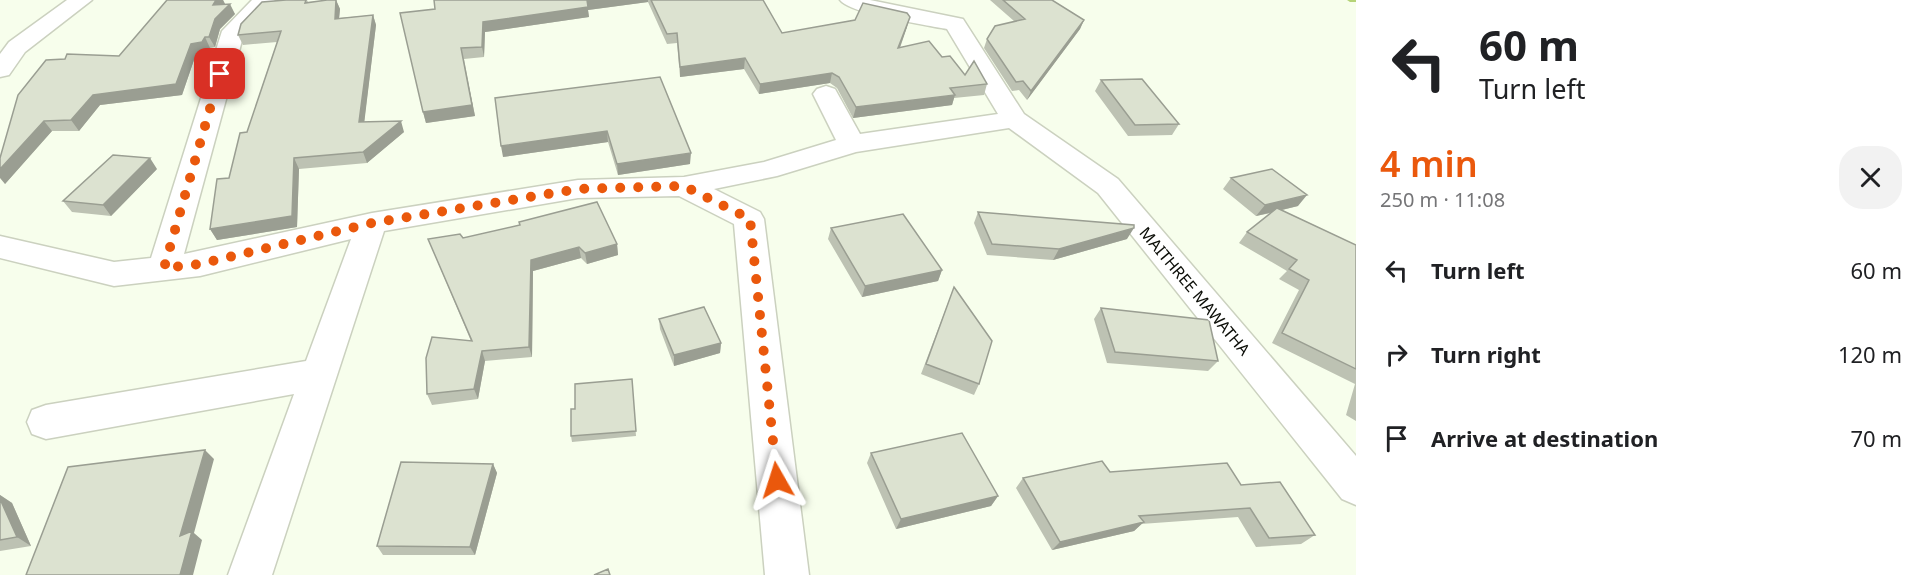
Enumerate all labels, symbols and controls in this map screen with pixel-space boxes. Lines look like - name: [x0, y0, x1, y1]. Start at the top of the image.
- text: 60 m: [1479, 16, 1579, 73]
- icon: left: [1380, 24, 1458, 102]
- pin: [194, 48, 245, 99]
- icon: arrive: [203, 57, 236, 90]
- text: Turn left: [1479, 70, 1585, 107]
- text: 4 min: [1380, 139, 1478, 188]
- button: close: [1839, 146, 1902, 209]
- text: 250 m · 11:08: [1380, 186, 1505, 213]
- street label: MAITHREE MAWATHA: [1135, 222, 1256, 360]
- icon: left: [1380, 254, 1413, 287]
- text: Turn left: [1431, 255, 1525, 285]
- text: 60 m: [1851, 255, 1902, 285]
- icon: right: [1380, 338, 1413, 371]
- text: Turn right: [1431, 339, 1541, 369]
- text: 120 m: [1838, 339, 1902, 369]
- icon: arrive: [1380, 422, 1413, 455]
- text: Arrive at destination: [1431, 423, 1658, 453]
- text: 70 m: [1851, 423, 1902, 453]
- position arrow: [745, 448, 809, 512]

